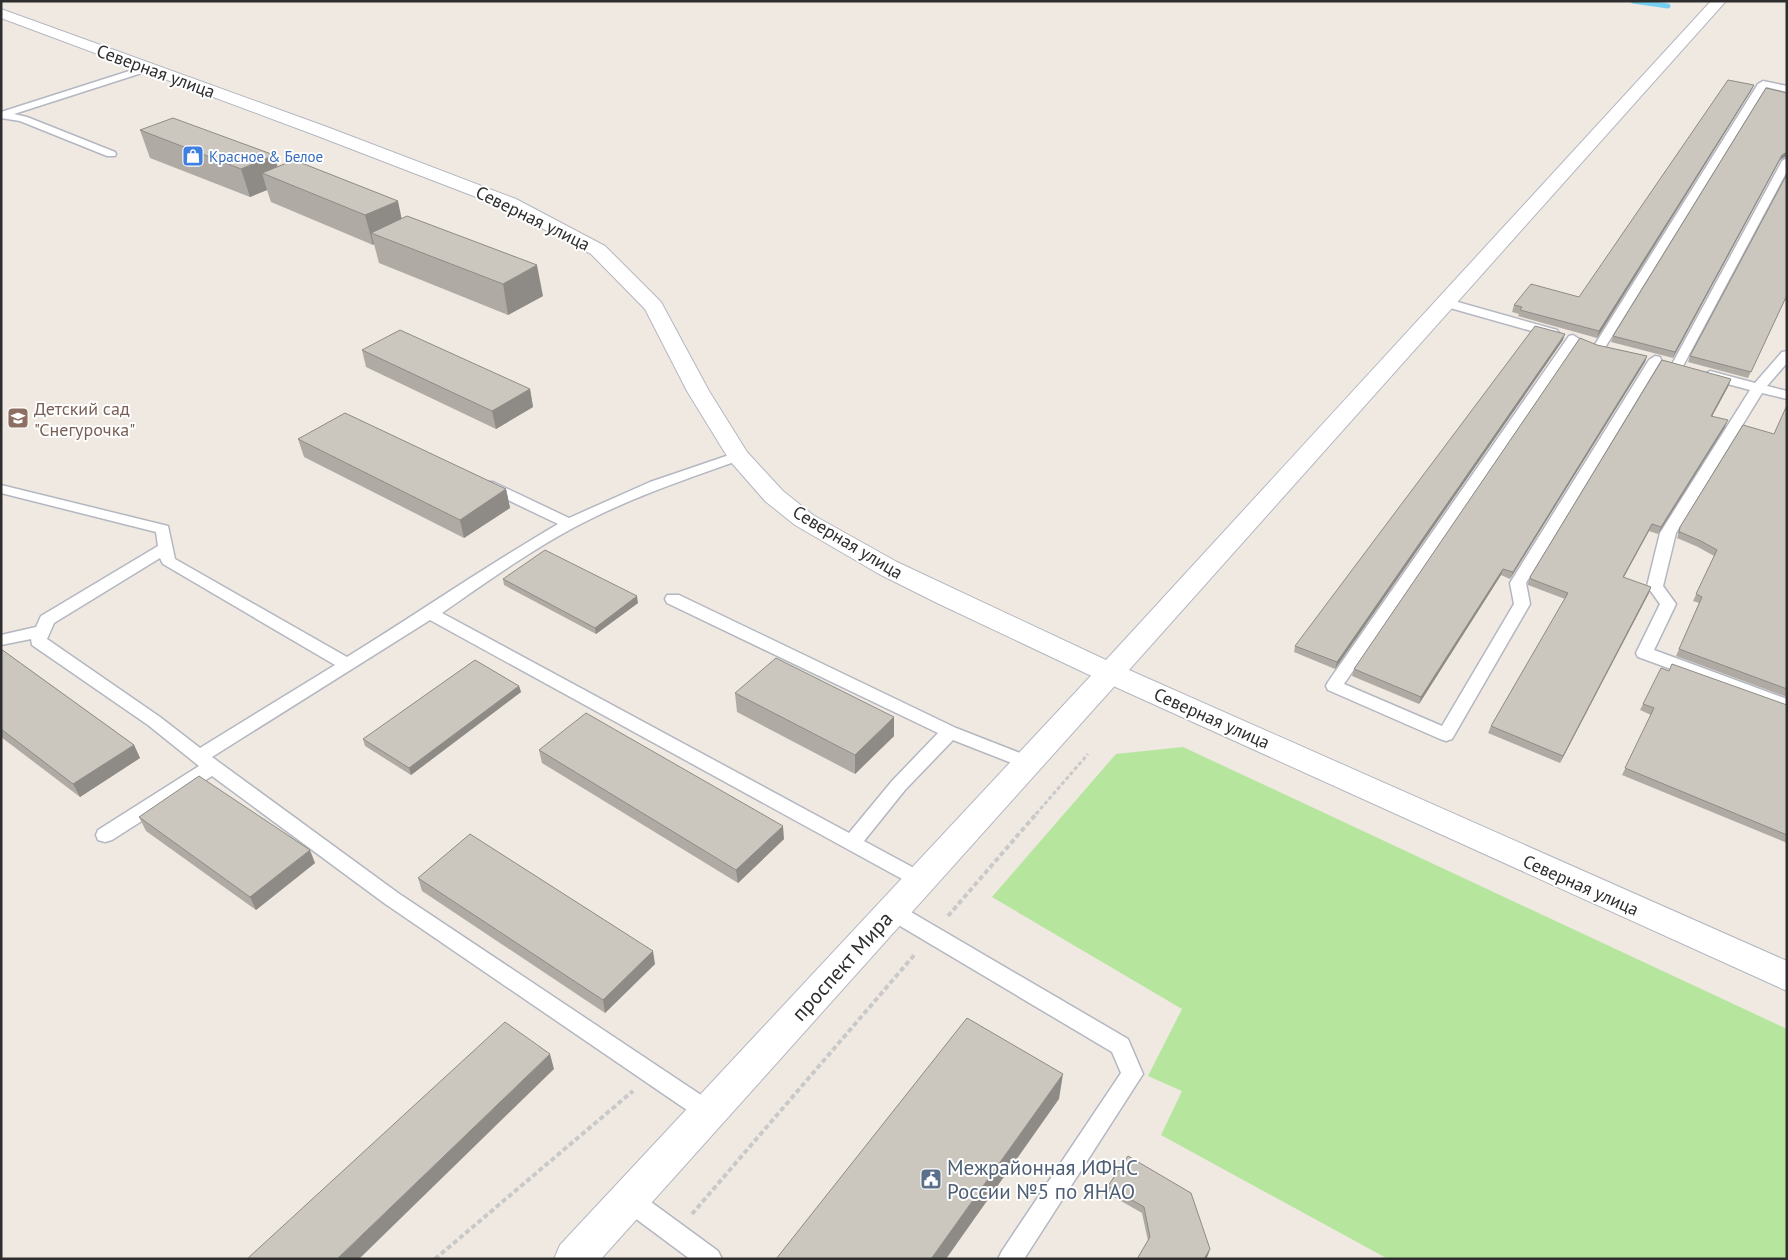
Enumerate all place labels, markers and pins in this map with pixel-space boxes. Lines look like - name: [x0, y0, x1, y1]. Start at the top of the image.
- shop icon: Красное & Белое: [181, 144, 205, 168]
- place label: Красное & Белое: [209, 147, 323, 166]
- place label: Детский сад "Снегурочка": [34, 397, 135, 441]
- school or university icon: Детский сад "Снегурочка": [6, 406, 30, 430]
- place label: Межрайонная ИФНС России №5 по ЯНАО: [947, 1154, 1138, 1205]
- public building icon: Межрайонная ИФНС России №5 по ЯНАО: [919, 1167, 943, 1191]

